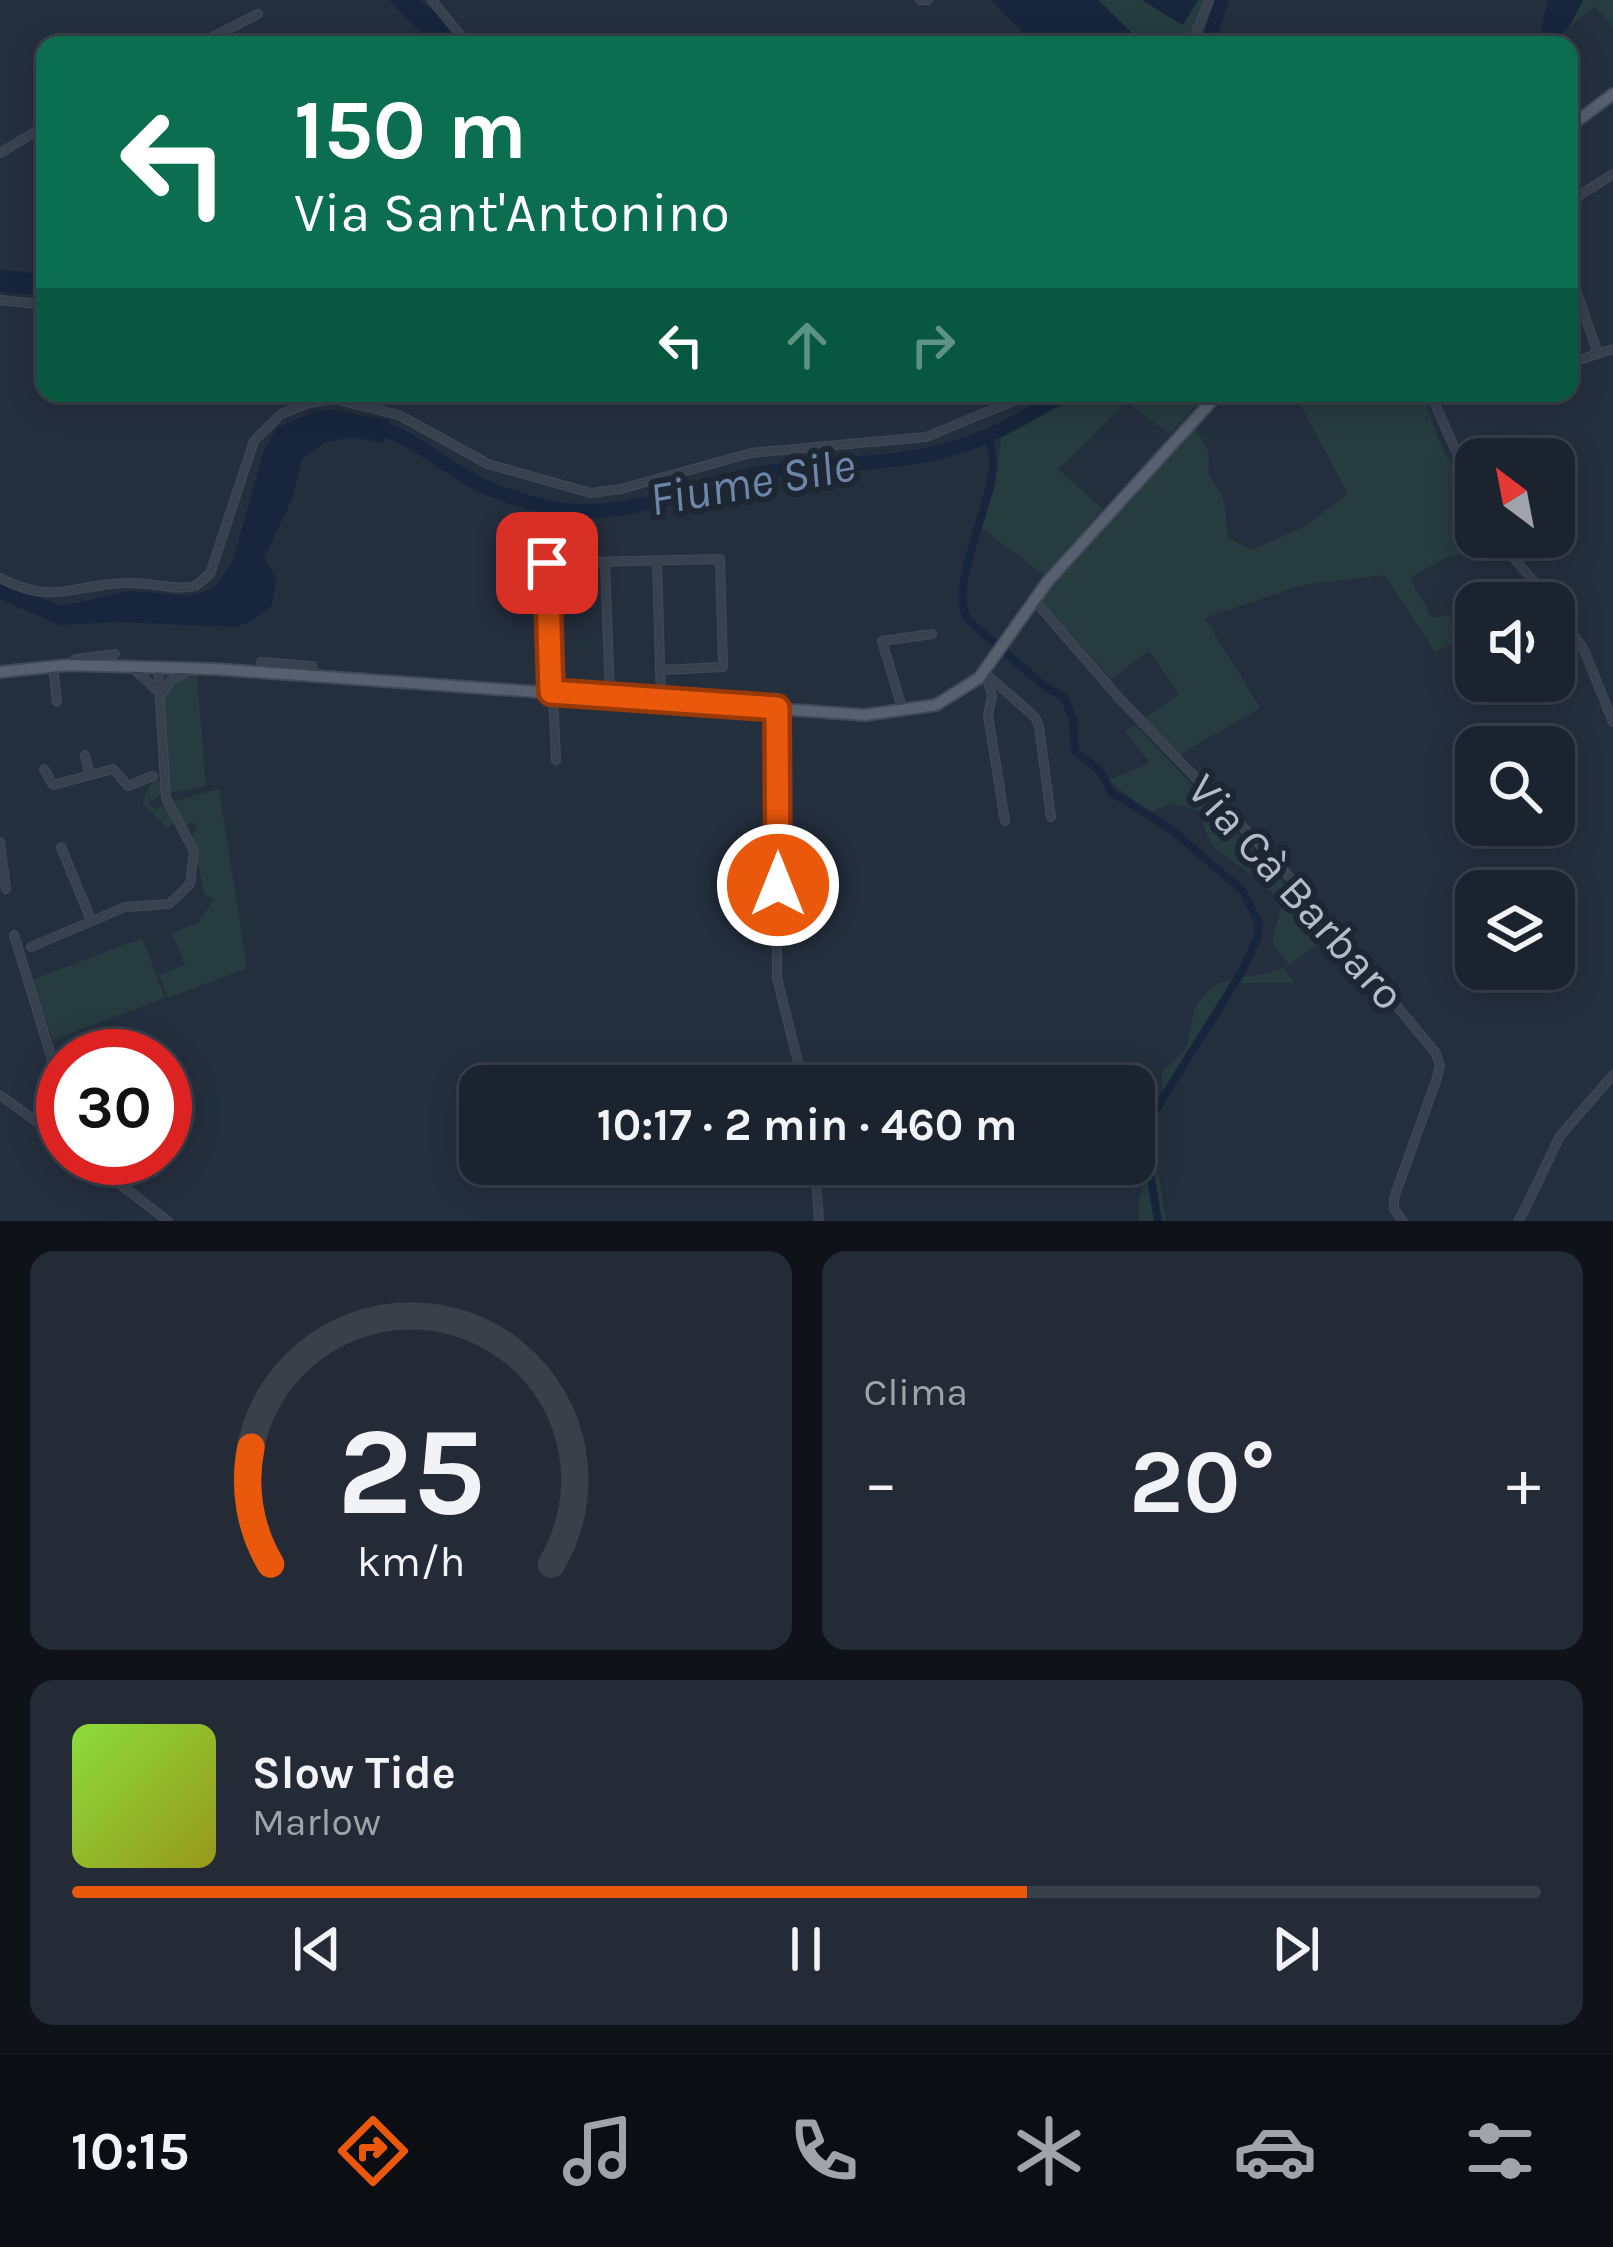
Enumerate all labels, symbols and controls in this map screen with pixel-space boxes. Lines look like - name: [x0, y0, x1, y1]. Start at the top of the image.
- text: 150 m: [294, 81, 527, 179]
- icon: left: [96, 84, 252, 240]
- text: Via Sant'Antonino: [294, 181, 730, 245]
- icon: left: [648, 312, 714, 378]
- icon: ahead: [774, 312, 840, 378]
- icon: right: [900, 312, 966, 378]
- water label: Fiume Sile: [645, 436, 859, 528]
- north arrow: [1455, 438, 1575, 558]
- map controls: [1455, 438, 1575, 990]
- pin: [496, 512, 598, 614]
- icon: arrive: [514, 530, 580, 596]
- button: sound: [1455, 582, 1575, 702]
- button: search: [1455, 726, 1575, 846]
- street label: Via Cà Barbaro: [1177, 764, 1415, 1020]
- position arrow: [715, 822, 841, 948]
- button: layers: [1455, 870, 1575, 990]
- speed limit sign: 30: [36, 1029, 192, 1185]
- text: 10:17 · 2 min · 460 m: [597, 1099, 1017, 1151]
- text: Clima: [864, 1369, 968, 1415]
- text: 25: [337, 1399, 485, 1544]
- text: 20°: [1129, 1429, 1275, 1535]
- text: −: [864, 1444, 898, 1522]
- text: +: [1506, 1444, 1541, 1522]
- text: km/h: [356, 1536, 465, 1586]
- text: Slow Tide: [252, 1747, 456, 1799]
- text: Marlow: [252, 1799, 381, 1845]
- icon: previous: [284, 1916, 350, 1982]
- icon: pause: [773, 1916, 839, 1982]
- icon: next: [1263, 1916, 1329, 1982]
- icon: directions: [331, 2109, 415, 2193]
- icon: music: [556, 2109, 640, 2193]
- icon: phone: [782, 2109, 866, 2193]
- icon: climate: [1007, 2109, 1091, 2193]
- icon: car: [1233, 2109, 1317, 2193]
- icon: filters: [1458, 2109, 1542, 2193]
- text: 10:15: [71, 2119, 189, 2183]

